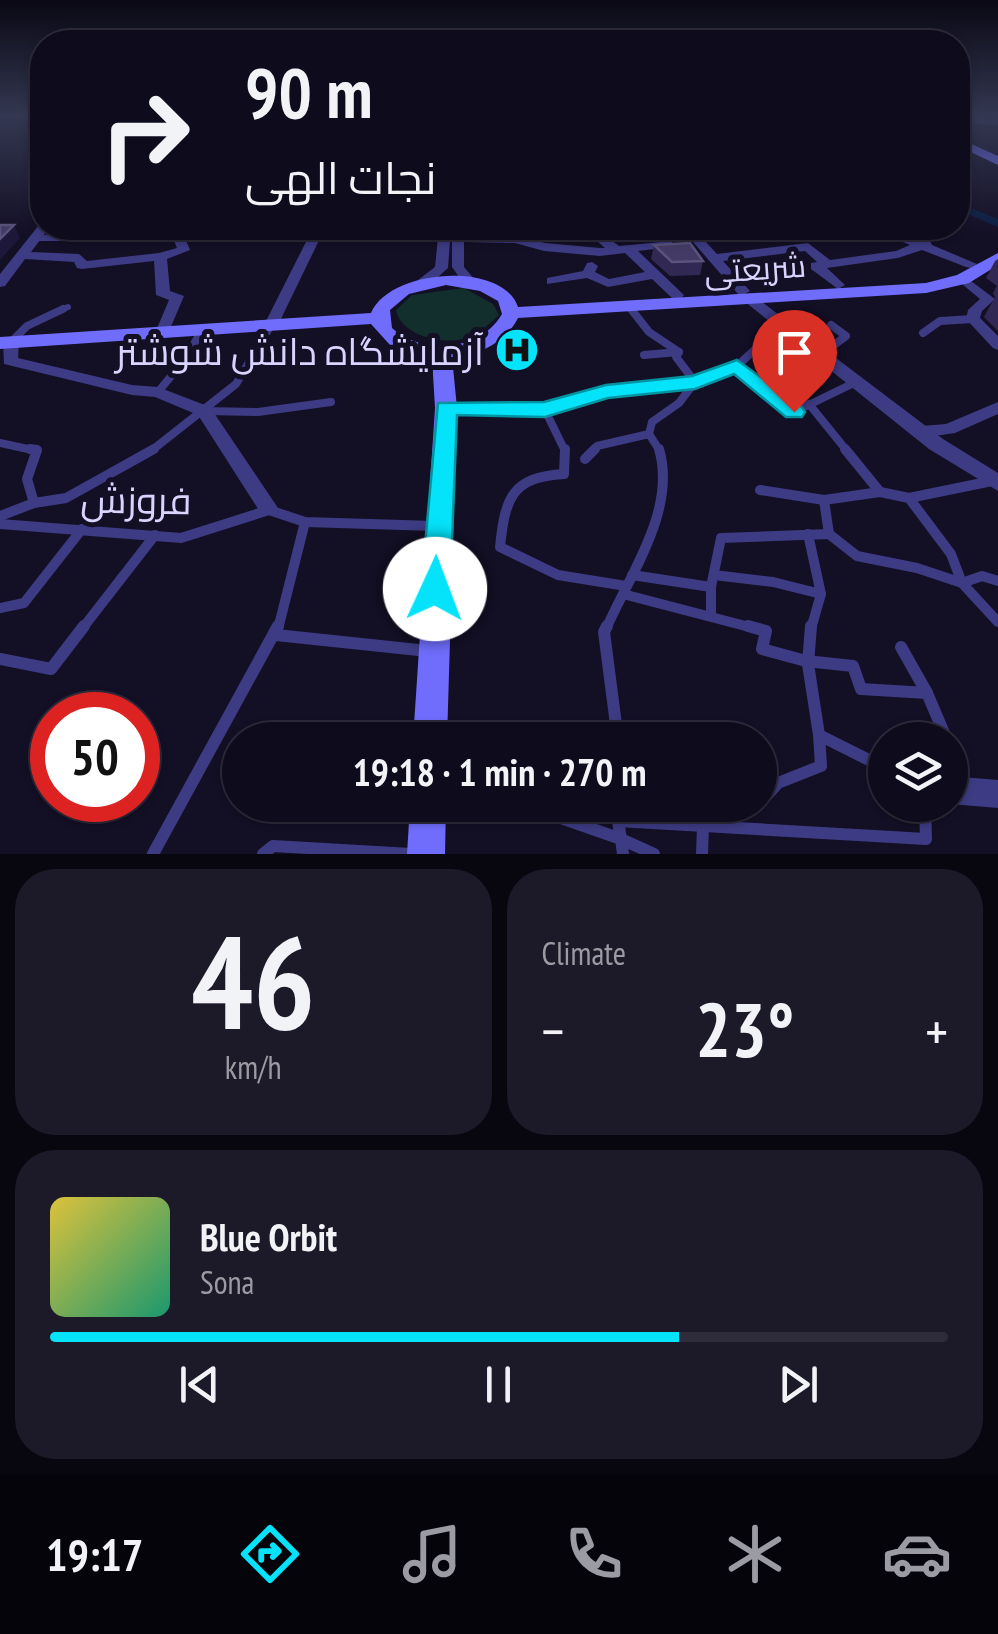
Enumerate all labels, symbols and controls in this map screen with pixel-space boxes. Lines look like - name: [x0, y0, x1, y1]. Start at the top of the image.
- text: 90 m: [245, 47, 373, 137]
- icon: right: [80, 70, 210, 200]
- text: نجات الهی: [245, 148, 436, 206]
- street label: شریعتی: [703, 243, 807, 293]
- pin: [752, 310, 837, 413]
- icon: arrive: [767, 325, 822, 380]
- place label: آزمایشگاه دانش شوشتر: [113, 326, 484, 375]
- hospital icon: آزمایشگاه دانش شوشتر: [494, 327, 540, 373]
- street label: فروزش: [80, 474, 192, 524]
- position arrow: [383, 537, 487, 641]
- speed limit sign: 50: [30, 692, 160, 822]
- map controls: [868, 722, 968, 822]
- button: layers: [868, 722, 968, 822]
- text: 19:18 · 1 min · 270 m: [353, 747, 646, 796]
- text: 46: [191, 897, 315, 1065]
- text: Climate: [542, 932, 626, 974]
- text: 23°: [695, 981, 794, 1078]
- text: −: [542, 995, 564, 1066]
- text: +: [925, 995, 948, 1066]
- text: km/h: [225, 1046, 282, 1088]
- text: Blue Orbit: [200, 1212, 337, 1261]
- text: Sona: [200, 1261, 254, 1303]
- icon: previous: [172, 1357, 227, 1412]
- icon: pause: [471, 1357, 526, 1412]
- icon: next: [771, 1357, 826, 1412]
- icon: directions: [235, 1519, 305, 1589]
- icon: music: [397, 1519, 467, 1589]
- icon: phone: [559, 1519, 629, 1589]
- icon: climate: [720, 1519, 790, 1589]
- icon: car: [882, 1519, 952, 1589]
- text: 19:17: [46, 1525, 143, 1583]

